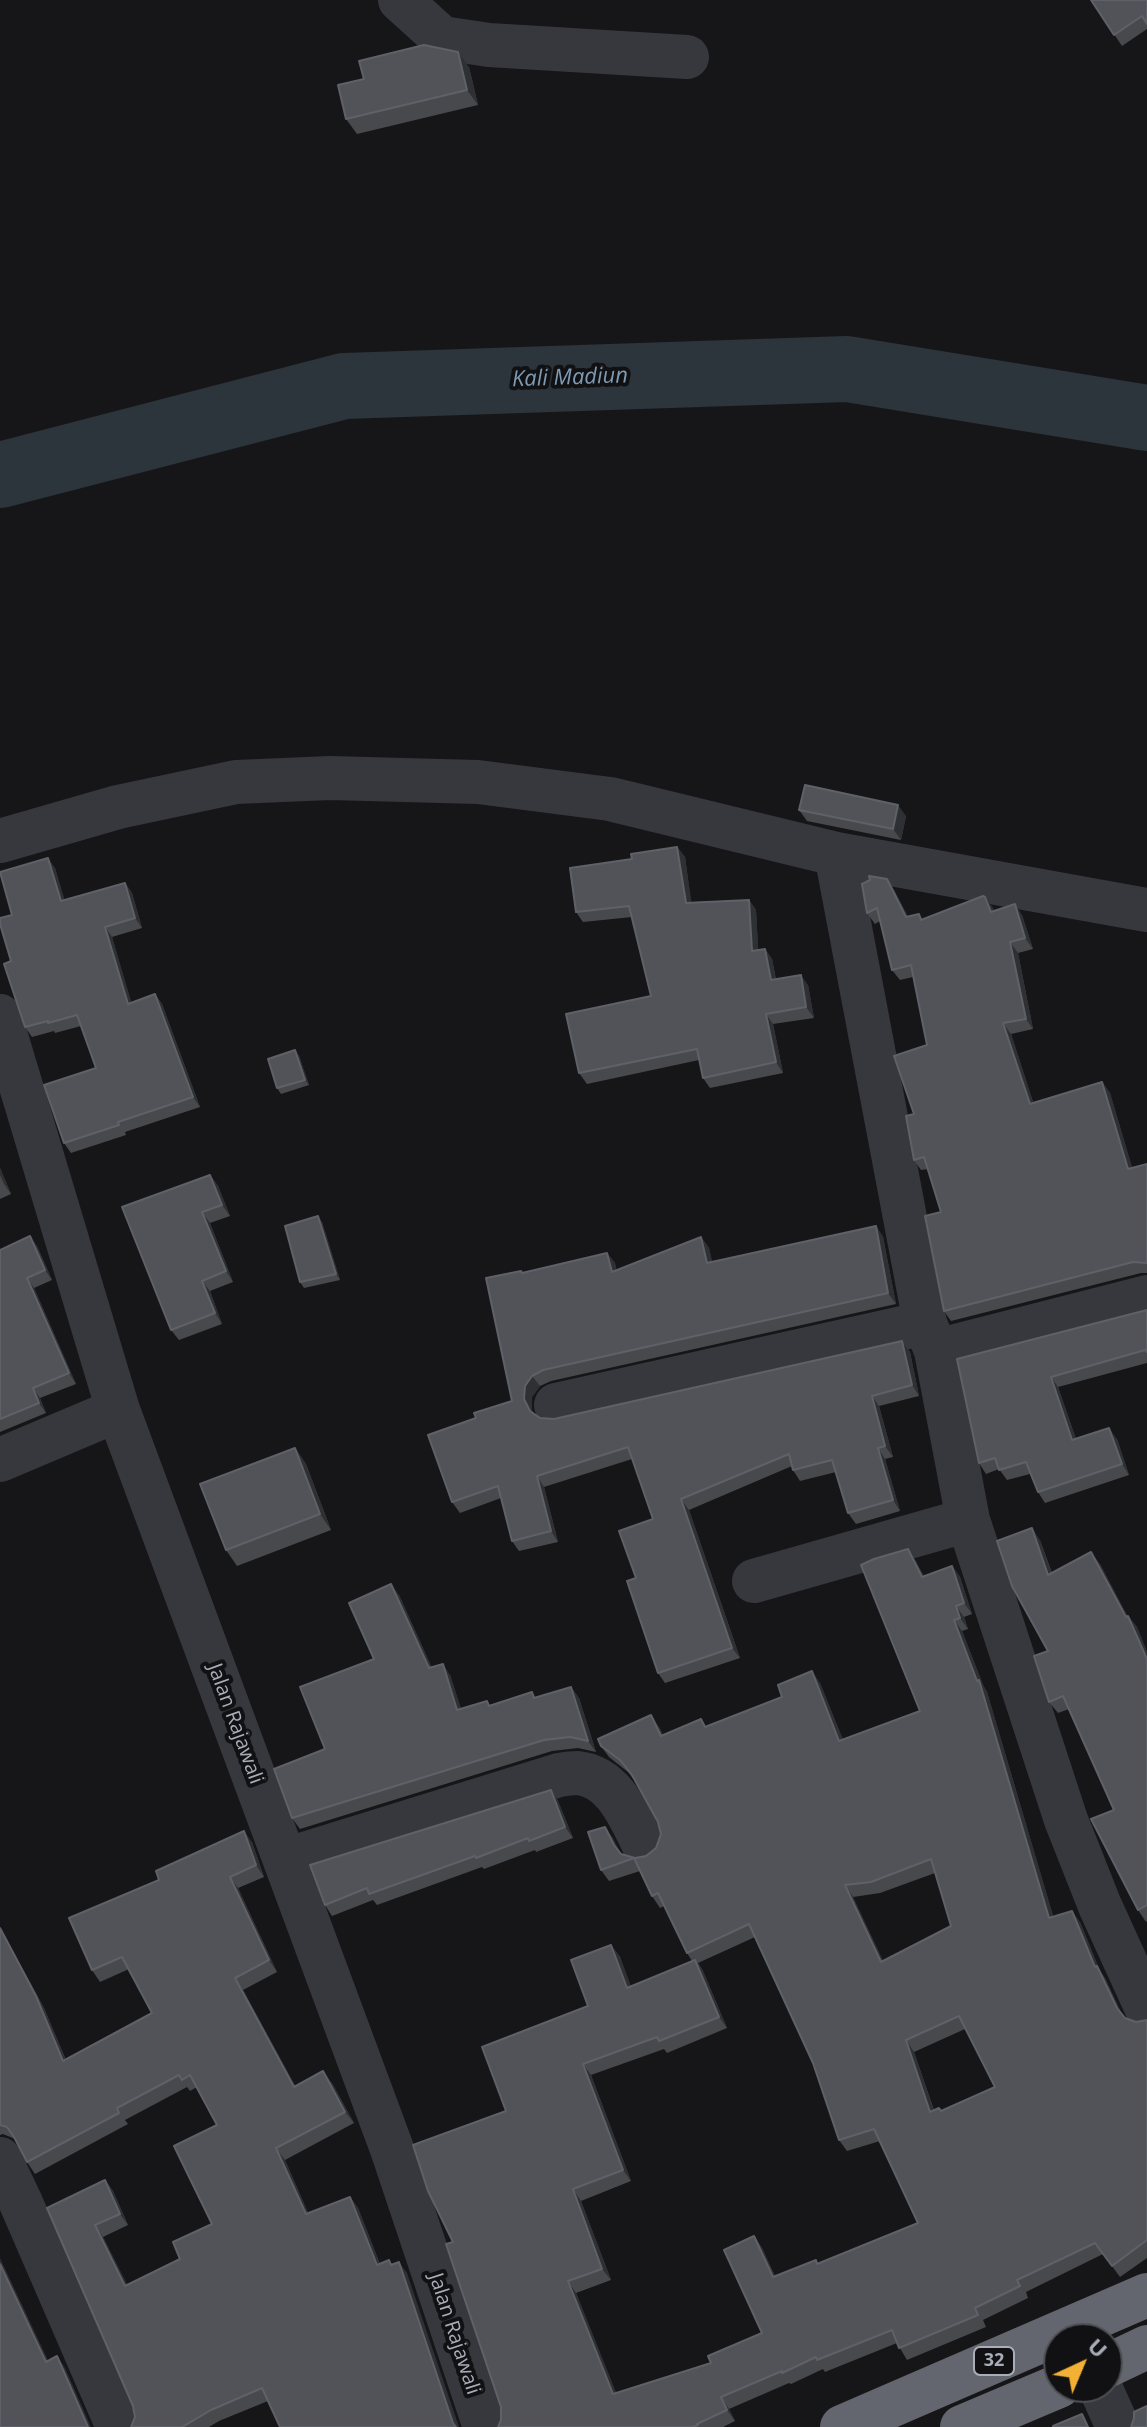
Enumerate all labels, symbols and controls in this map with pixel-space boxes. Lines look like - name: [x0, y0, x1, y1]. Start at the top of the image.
- water label: Kali Madiun: [512, 363, 628, 393]
- street label: Jalan Rajawali: [202, 1660, 268, 1788]
- street label: Jalan Rajawali: [423, 2270, 485, 2398]
- north arrow: [1043, 2323, 1123, 2403]
- text: U: [1082, 2331, 1115, 2364]
- road number: 32: [974, 2347, 1014, 2375]

